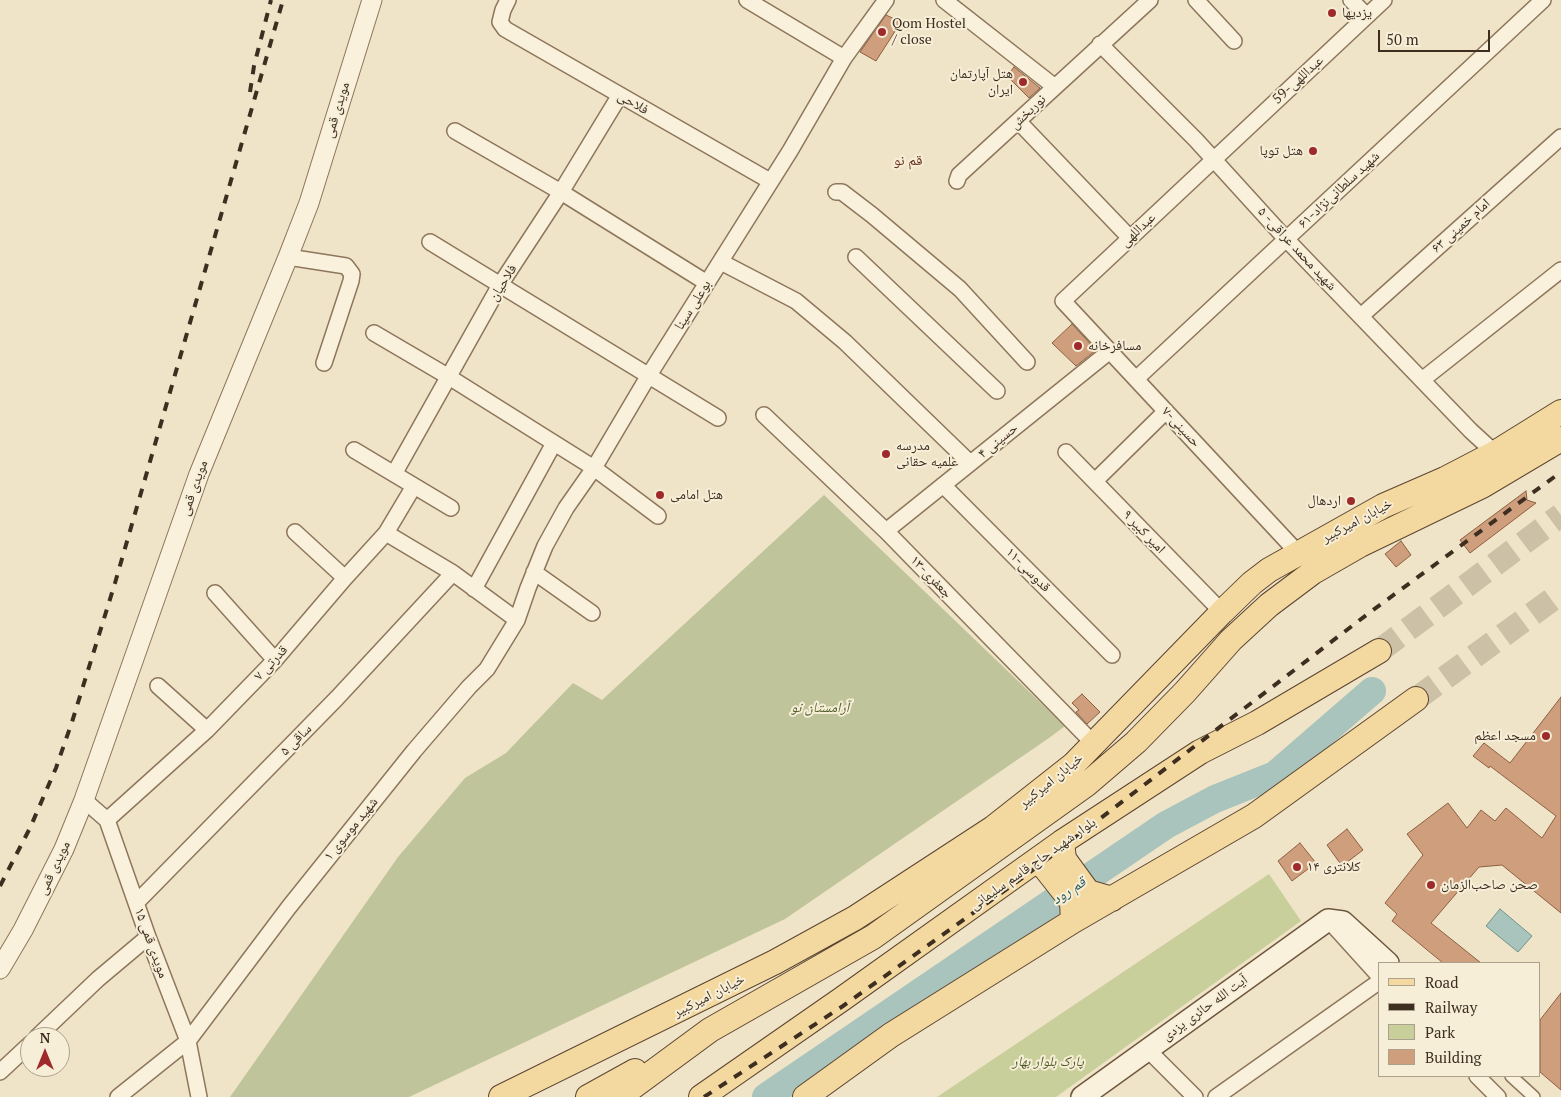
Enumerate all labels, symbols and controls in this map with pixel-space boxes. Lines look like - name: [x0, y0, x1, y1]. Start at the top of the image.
- place label: یزدیها: [1342, 5, 1372, 21]
- marker: یزدیها: [1326, 7, 1338, 19]
- place label: Qom Hostel / close: [892, 16, 966, 48]
- scale bar: [1381, 20, 1494, 52]
- marker: Qom Hostel / close: [876, 26, 888, 38]
- text: 50 m: [1386, 29, 1419, 49]
- street label: عبداللهی-59: [1269, 52, 1327, 108]
- place label: هتل آپارتمان ایران: [950, 66, 1013, 98]
- marker: هتل آپارتمان ایران: [1017, 76, 1029, 88]
- street label: مویدی قمی: [321, 80, 353, 140]
- street label: فلاحی: [615, 87, 651, 119]
- street label: نوربخش: [1006, 91, 1050, 133]
- place label: هتل توپا: [1259, 143, 1303, 159]
- marker: هتل توپا: [1307, 145, 1319, 157]
- street label: شهید سلطانی‌نژاد-۶۱: [1295, 148, 1383, 232]
- district label: قم نو: [893, 152, 923, 170]
- street label: امام خمینی ۶۳: [1428, 195, 1494, 257]
- street label: شهید محمد عراقی- ۵: [1254, 204, 1340, 294]
- street label: عبداللهی: [1117, 209, 1159, 251]
- street label: فلاحیان: [485, 262, 521, 304]
- street label: بوعلی سینا: [671, 277, 715, 333]
- place label: مسافرخانه: [1088, 338, 1141, 354]
- marker: مسافرخانه: [1072, 340, 1084, 352]
- street label: حسینی-۷: [1158, 403, 1204, 451]
- street label: حسینی ۴: [975, 420, 1021, 462]
- place label: مدرسه علمیه حقانی: [896, 438, 958, 471]
- marker: مدرسه علمیه حقانی: [880, 448, 892, 460]
- street label: مویدی قمی: [176, 458, 212, 518]
- place label: هتل امامی: [670, 487, 723, 503]
- marker: هتل امامی: [654, 489, 666, 501]
- place label: اردهال: [1307, 493, 1341, 509]
- street label: خیابان امیرکبیر: [1319, 495, 1395, 547]
- marker: اردهال: [1345, 495, 1357, 507]
- street label: امیر کبیر ۹: [1119, 507, 1169, 557]
- street label: قدوسی-۱۱: [1002, 544, 1054, 596]
- street label: جعفری-۱۳: [907, 552, 955, 602]
- street label: قدرتی ۷: [251, 642, 291, 684]
- park label: آرامستان نو: [791, 700, 849, 716]
- street label: ساقی ۵: [277, 721, 315, 759]
- place label: مسجد اعظم: [1474, 728, 1536, 744]
- marker: مسجد اعظم: [1540, 730, 1552, 742]
- street label: خیابان امیرکبیر: [1016, 750, 1086, 812]
- street label: شهید موسوی ۱: [320, 794, 382, 864]
- street label: بلوار شهید حاج قاسم سلیمانی: [967, 814, 1099, 914]
- street label: مویدی قمی: [34, 838, 74, 898]
- place label: کلانتری ۱۴: [1307, 859, 1361, 875]
- marker: کلانتری ۱۴: [1291, 861, 1303, 873]
- water label: قم رود: [1049, 873, 1089, 909]
- place label: صحن صاحب‌الزمان: [1441, 877, 1538, 893]
- marker: صحن صاحب‌الزمان: [1425, 879, 1437, 891]
- street label: مویدی قمی ۱۵: [131, 906, 171, 980]
- legend: [1378, 962, 1541, 1077]
- street label: خیابان امیرکبیر: [671, 971, 747, 1021]
- street label: آیت الله‌ حائری‌ یزدی: [1159, 971, 1251, 1045]
- text: Road: [1425, 972, 1458, 992]
- text: Railway: [1425, 997, 1477, 1017]
- text: Park: [1425, 1022, 1455, 1042]
- north arrow: [20, 1027, 70, 1077]
- text: N: [40, 1028, 50, 1047]
- text: Building: [1425, 1047, 1482, 1067]
- park label: پارک بلوار بهار: [1012, 1054, 1084, 1070]

